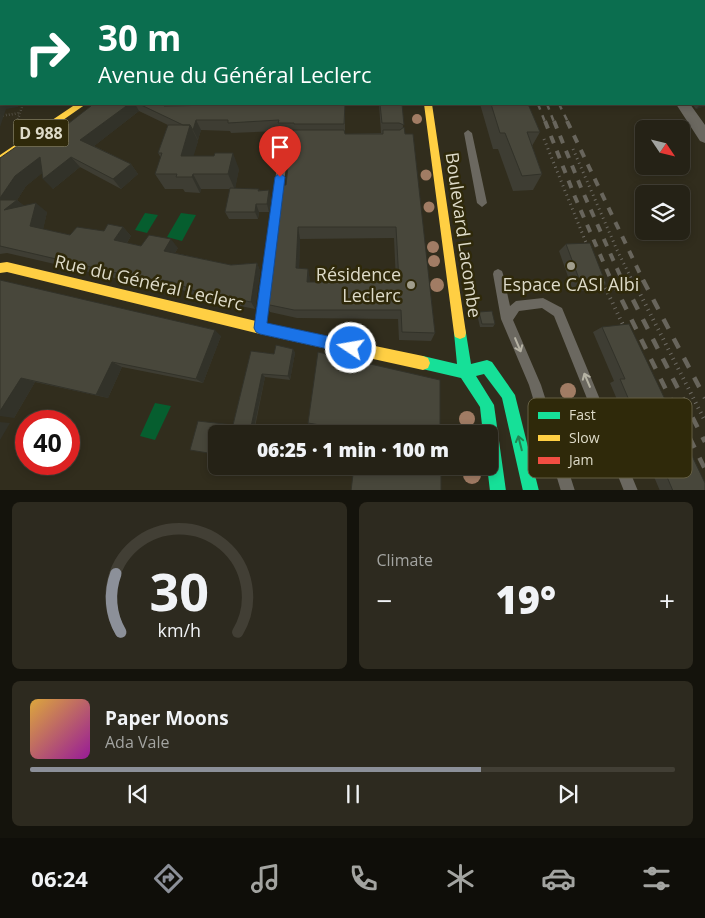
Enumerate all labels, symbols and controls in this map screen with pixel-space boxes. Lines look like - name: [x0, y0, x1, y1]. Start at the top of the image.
- text: 30 m: [98, 14, 181, 61]
- icon: right: [15, 20, 80, 85]
- text: Avenue du Général Leclerc: [98, 59, 371, 89]
- road number: D 988: [13, 120, 68, 146]
- north arrow: [635, 120, 690, 175]
- map controls: [635, 120, 690, 240]
- pin: [259, 126, 301, 177]
- icon: arrive: [266, 133, 294, 161]
- street label: Boulevard Lacombe: [440, 151, 487, 319]
- button: layers: [635, 185, 690, 240]
- street label: Rue du Général Leclerc: [52, 249, 246, 316]
- marker: Espace CASI Albi: [565, 260, 577, 272]
- place label: Résidence Leclerc: [316, 262, 401, 307]
- place label: Espace CASI Albi: [503, 272, 639, 296]
- marker: Résidence Leclerc: [405, 279, 417, 291]
- position arrow: [324, 321, 376, 373]
- one-way arrow: [514, 337, 523, 352]
- one-way arrow: [581, 373, 590, 388]
- legend: [528, 398, 692, 478]
- text: Fast: [569, 405, 596, 424]
- speed limit sign: 40: [15, 410, 80, 475]
- text: Slow: [569, 428, 600, 447]
- one-way arrow: [515, 436, 524, 452]
- text: 06:25 · 1 min · 100 m: [257, 437, 449, 463]
- text: Jam: [567, 450, 594, 469]
- text: Climate: [377, 549, 433, 571]
- text: 30: [150, 555, 209, 626]
- text: 19°: [495, 573, 556, 625]
- text: −: [377, 581, 393, 619]
- text: +: [659, 581, 675, 619]
- text: km/h: [158, 618, 201, 642]
- text: Paper Moons: [105, 705, 229, 731]
- text: Ada Vale: [105, 731, 169, 753]
- icon: previous: [124, 780, 152, 808]
- icon: pause: [339, 780, 367, 808]
- icon: next: [554, 780, 582, 808]
- icon: directions: [151, 861, 186, 896]
- icon: music: [248, 861, 283, 896]
- icon: phone: [346, 861, 381, 896]
- icon: climate: [443, 861, 478, 896]
- icon: car: [541, 861, 576, 896]
- icon: filters: [639, 861, 674, 896]
- text: 06:24: [31, 863, 88, 893]

